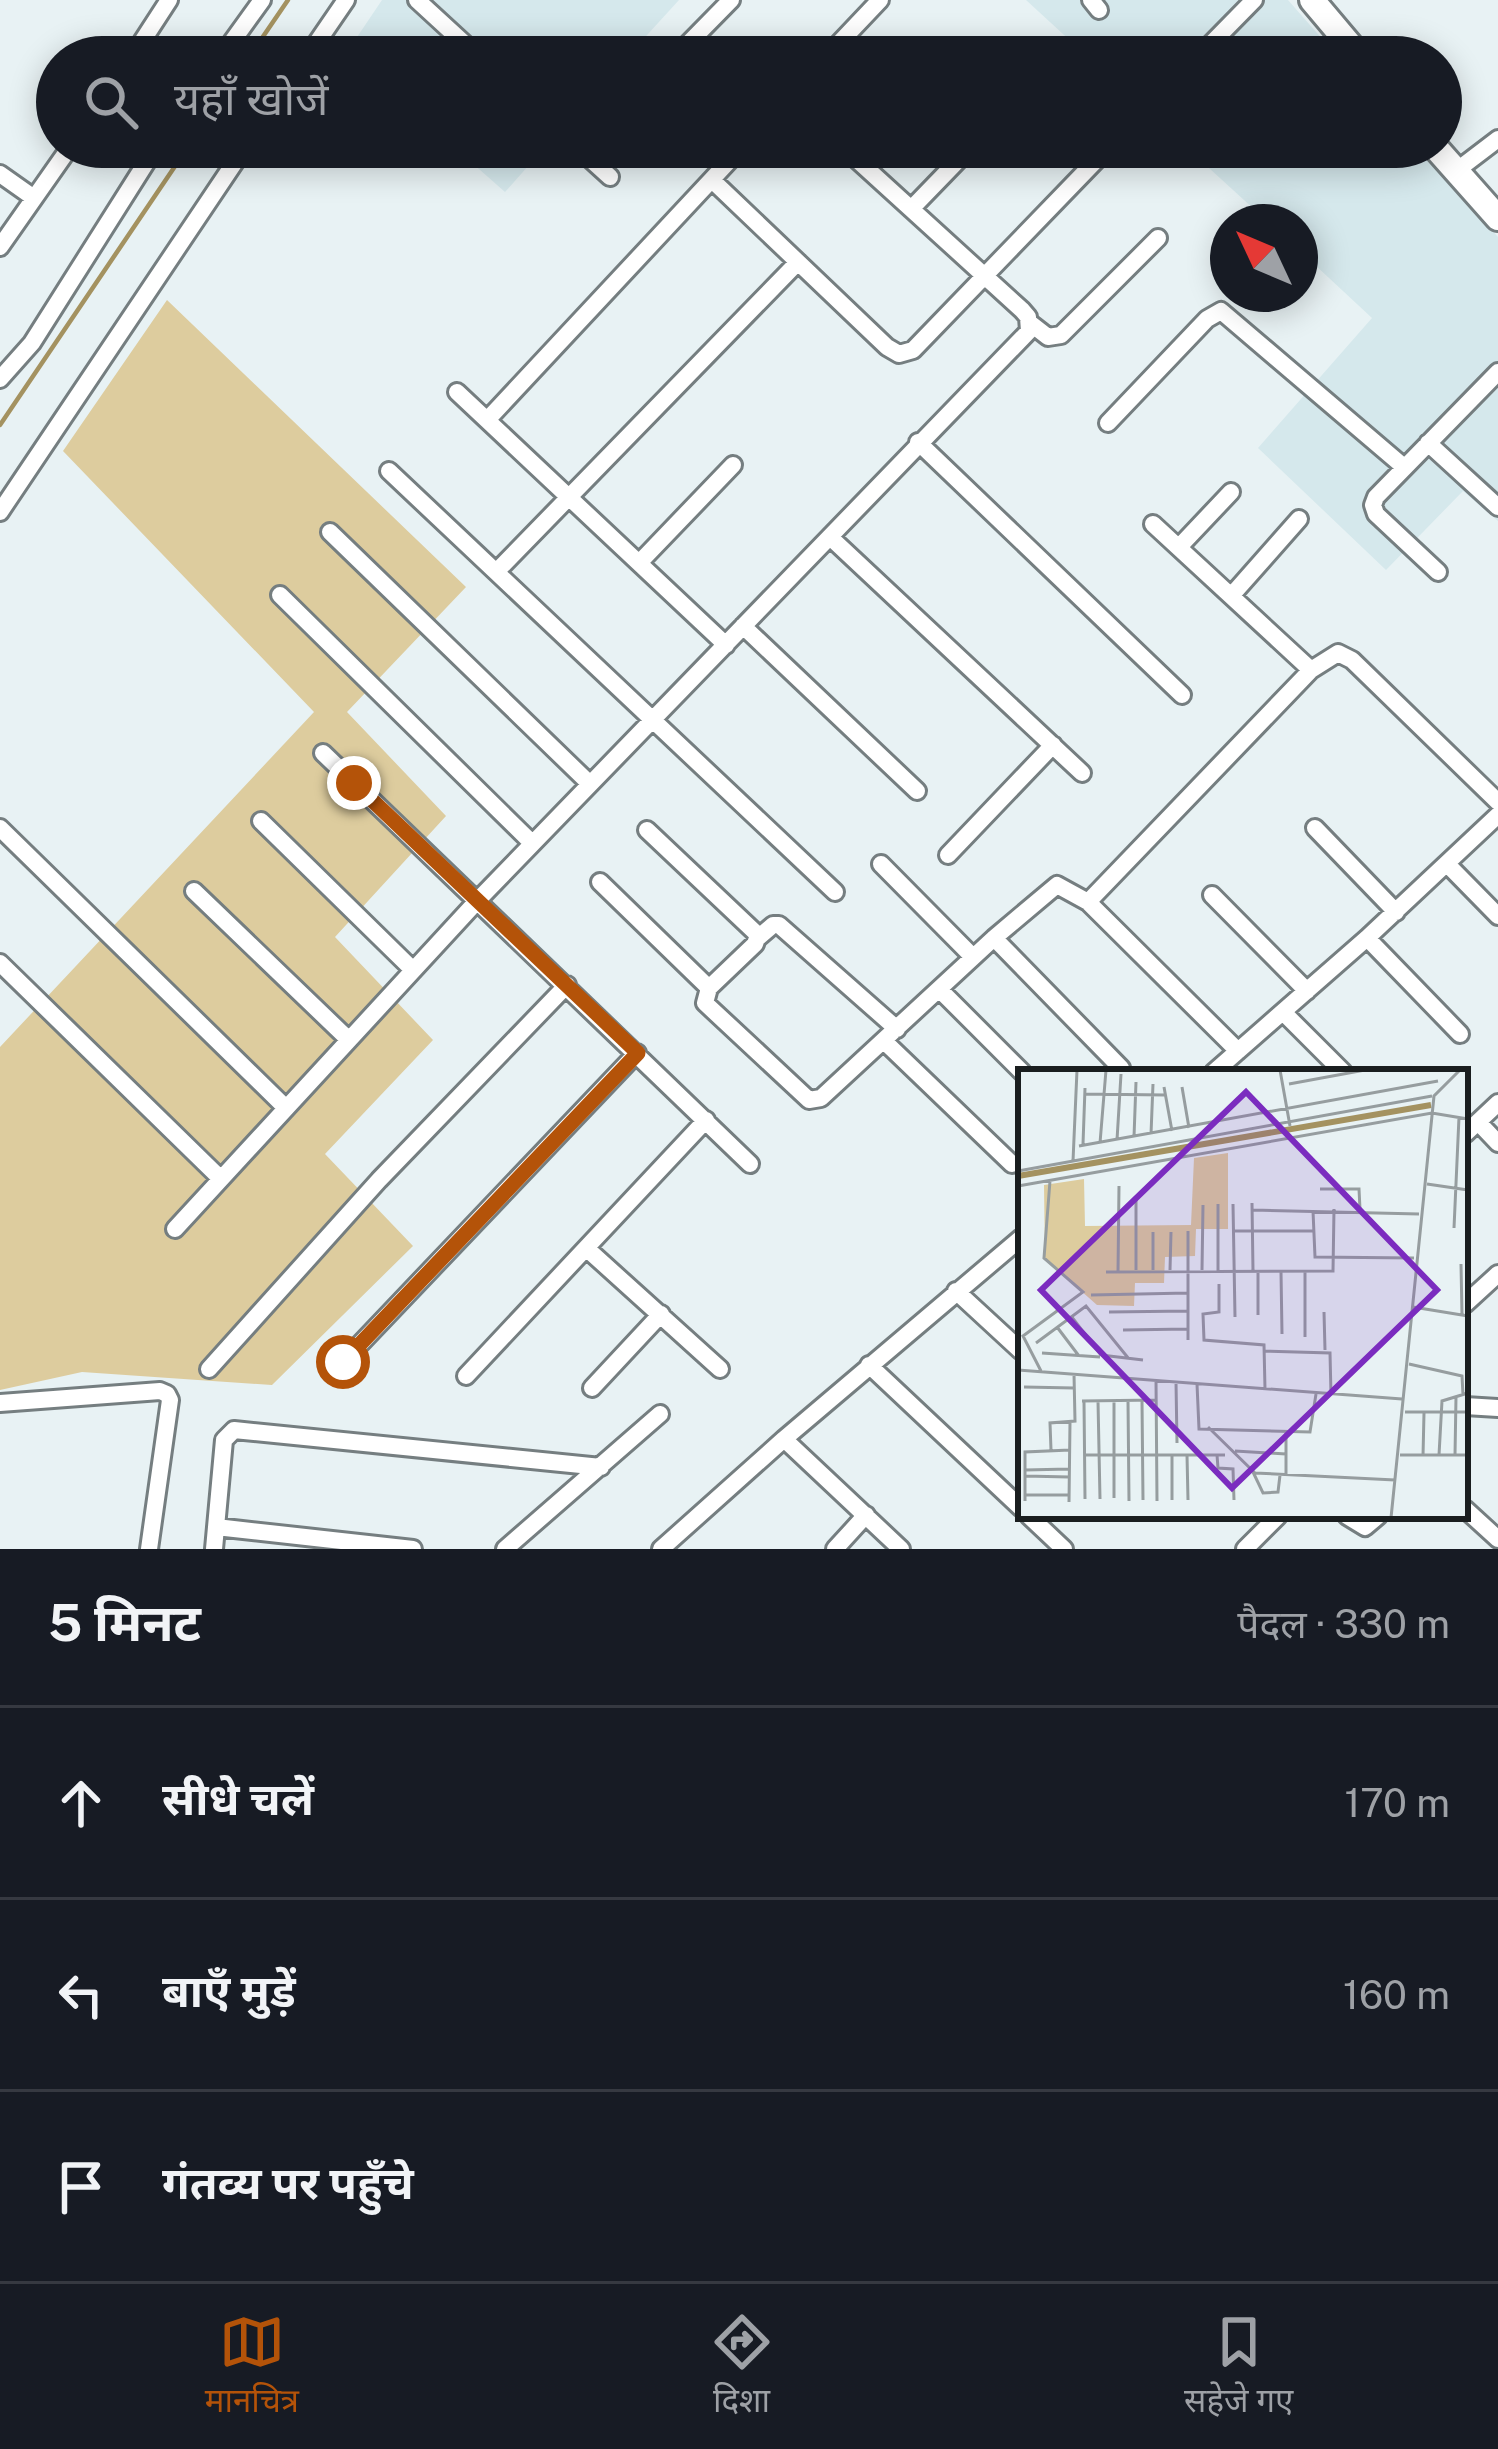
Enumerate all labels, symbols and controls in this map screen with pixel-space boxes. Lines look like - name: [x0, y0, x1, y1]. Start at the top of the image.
- search box: [36, 36, 1462, 168]
- icon: search: [78, 69, 144, 135]
- text: यहाँ खोजें: [174, 72, 328, 125]
- north arrow: [1210, 204, 1318, 312]
- route end: [327, 756, 381, 810]
- inset map: [1018, 1069, 1468, 1519]
- route start: [316, 1335, 370, 1389]
- text: 5 मिनट: [48, 1593, 201, 1652]
- text: पैदल · 330 m: [1237, 1601, 1450, 1647]
- icon: ahead: [48, 1770, 114, 1836]
- text: सीधे चलें: [162, 1772, 314, 1825]
- text: 170 m: [1344, 1780, 1450, 1826]
- icon: left: [48, 1962, 114, 2028]
- text: बाएँ मुड़ें: [162, 1964, 296, 2017]
- text: 160 m: [1343, 1972, 1450, 2018]
- icon: arrive: [48, 2154, 114, 2220]
- text: गंतव्य पर पहुँचे: [162, 2156, 414, 2209]
- tab: मानचित्र: [205, 2309, 299, 2425]
- tab: दिशा: [709, 2309, 775, 2425]
- tab: सहेजे गए: [1184, 2309, 1293, 2425]

